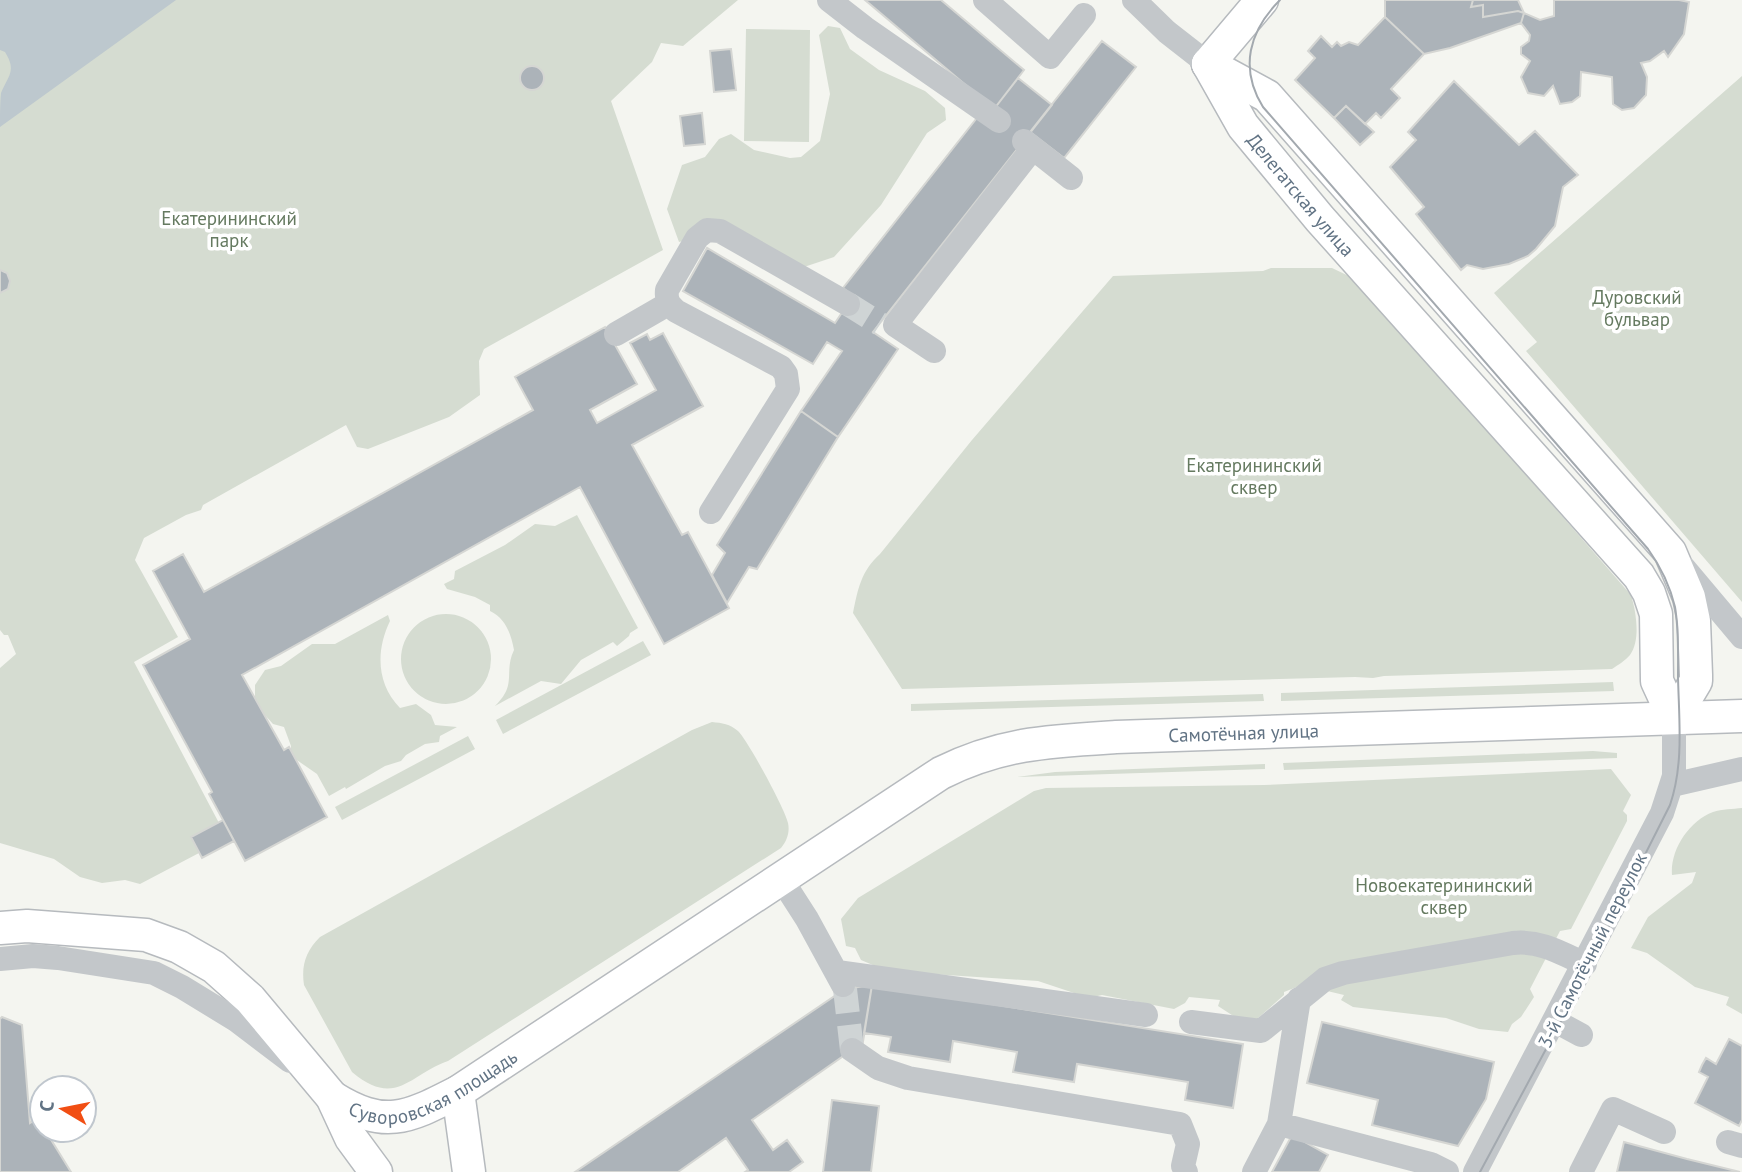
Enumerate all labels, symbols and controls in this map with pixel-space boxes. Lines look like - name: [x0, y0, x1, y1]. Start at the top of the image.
- street label: Делегатская улица: [1242, 128, 1360, 261]
- park label: Екатерининский парк: [161, 206, 297, 252]
- park label: Дуровский бульвар: [1592, 285, 1682, 331]
- park label: Екатерининский сквер: [1186, 453, 1322, 499]
- street label: Самотёчная улица: [1168, 718, 1319, 747]
- street label: 3-й Самотёчный переулок: [1532, 848, 1652, 1052]
- park label: Новоекатерининский сквер: [1355, 873, 1533, 919]
- street label: Суворовская площадь: [345, 1044, 522, 1129]
- north arrow: [28, 1074, 98, 1144]
- text: С: [34, 1098, 59, 1113]

